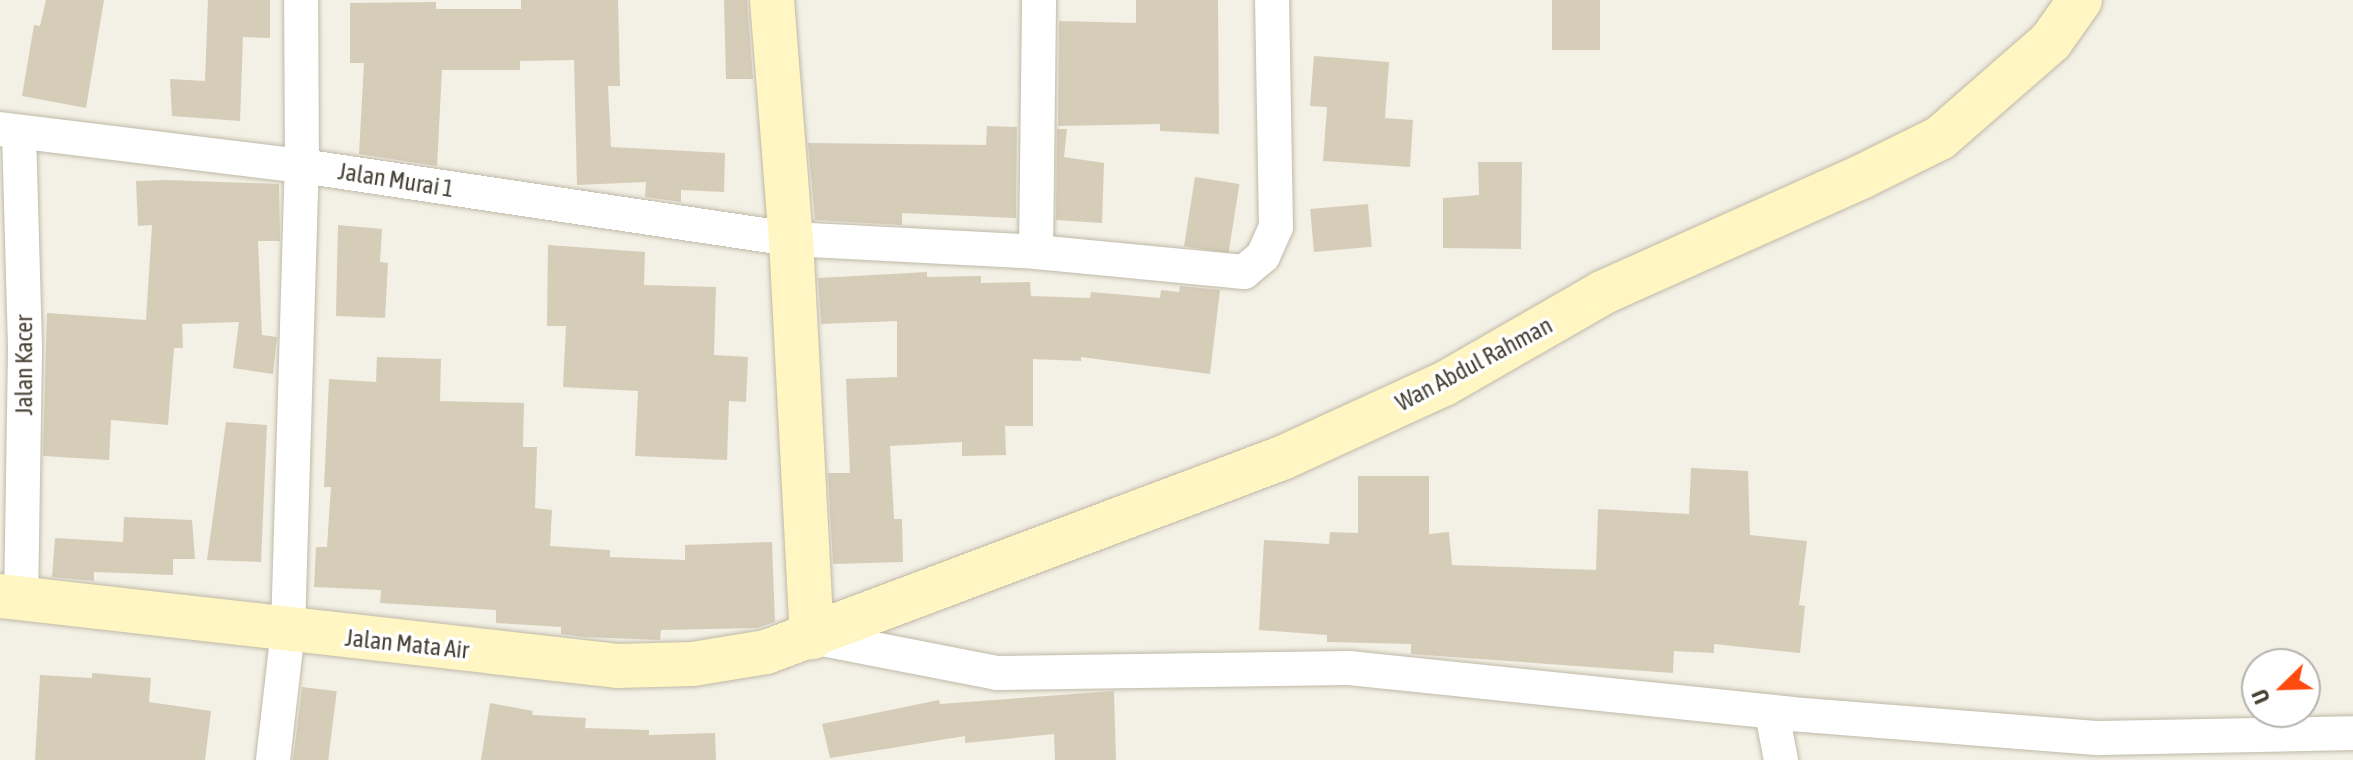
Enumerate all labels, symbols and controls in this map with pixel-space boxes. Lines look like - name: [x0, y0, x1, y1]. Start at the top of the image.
- street label: Jalan Murai 1: [336, 157, 456, 203]
- street label: Wan Abdul Rahman: [1391, 311, 1557, 417]
- street label: Jalan Kacer: [10, 315, 38, 415]
- street label: Jalan Mata Air: [344, 623, 470, 665]
- north arrow: [2241, 648, 2321, 728]
- text: U: [2246, 686, 2275, 708]

